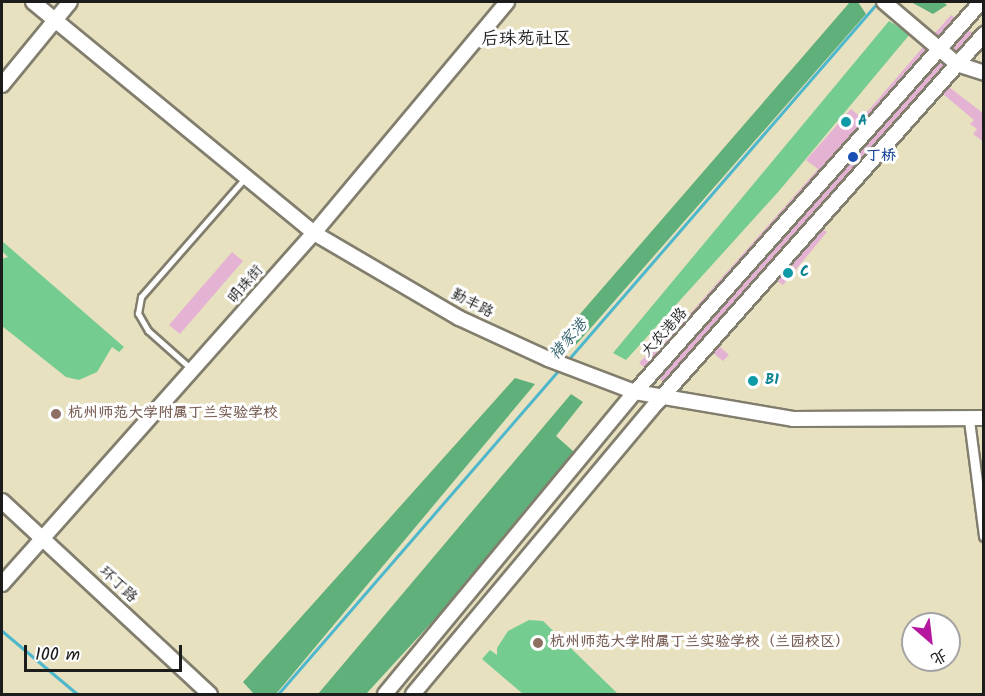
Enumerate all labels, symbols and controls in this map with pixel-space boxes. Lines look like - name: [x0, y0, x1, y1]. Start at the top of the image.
- district label: 后珠苑社区: [481, 29, 571, 51]
- place label: A: [858, 113, 867, 131]
- marker: A: [839, 115, 853, 129]
- marker: 丁桥: [844, 148, 862, 166]
- place label: 丁桥: [866, 148, 896, 166]
- street label: 明珠街: [224, 262, 268, 308]
- place label: C: [800, 264, 809, 282]
- marker: C: [781, 266, 795, 280]
- street label: 勤丰路: [448, 286, 496, 322]
- street label: 大农港路: [638, 305, 692, 361]
- water label: 褚家港: [546, 316, 592, 364]
- place label: B1: [765, 372, 779, 390]
- marker: B1: [746, 374, 760, 388]
- place label: 杭州师范大学附属丁兰实验学校: [68, 405, 278, 423]
- marker: 杭州师范大学附属丁兰实验学校: [49, 407, 63, 421]
- street label: 环丁路: [95, 563, 141, 607]
- north arrow: [901, 612, 961, 672]
- scale bar: [27, 633, 184, 671]
- place label: 杭州师范大学附属丁兰实验学校（兰园校区）: [550, 634, 850, 652]
- marker: 杭州师范大学附属丁兰实验学校（兰园校区）: [531, 636, 545, 650]
- text: 100 m: [35, 641, 80, 670]
- text: 北: [926, 642, 952, 671]

